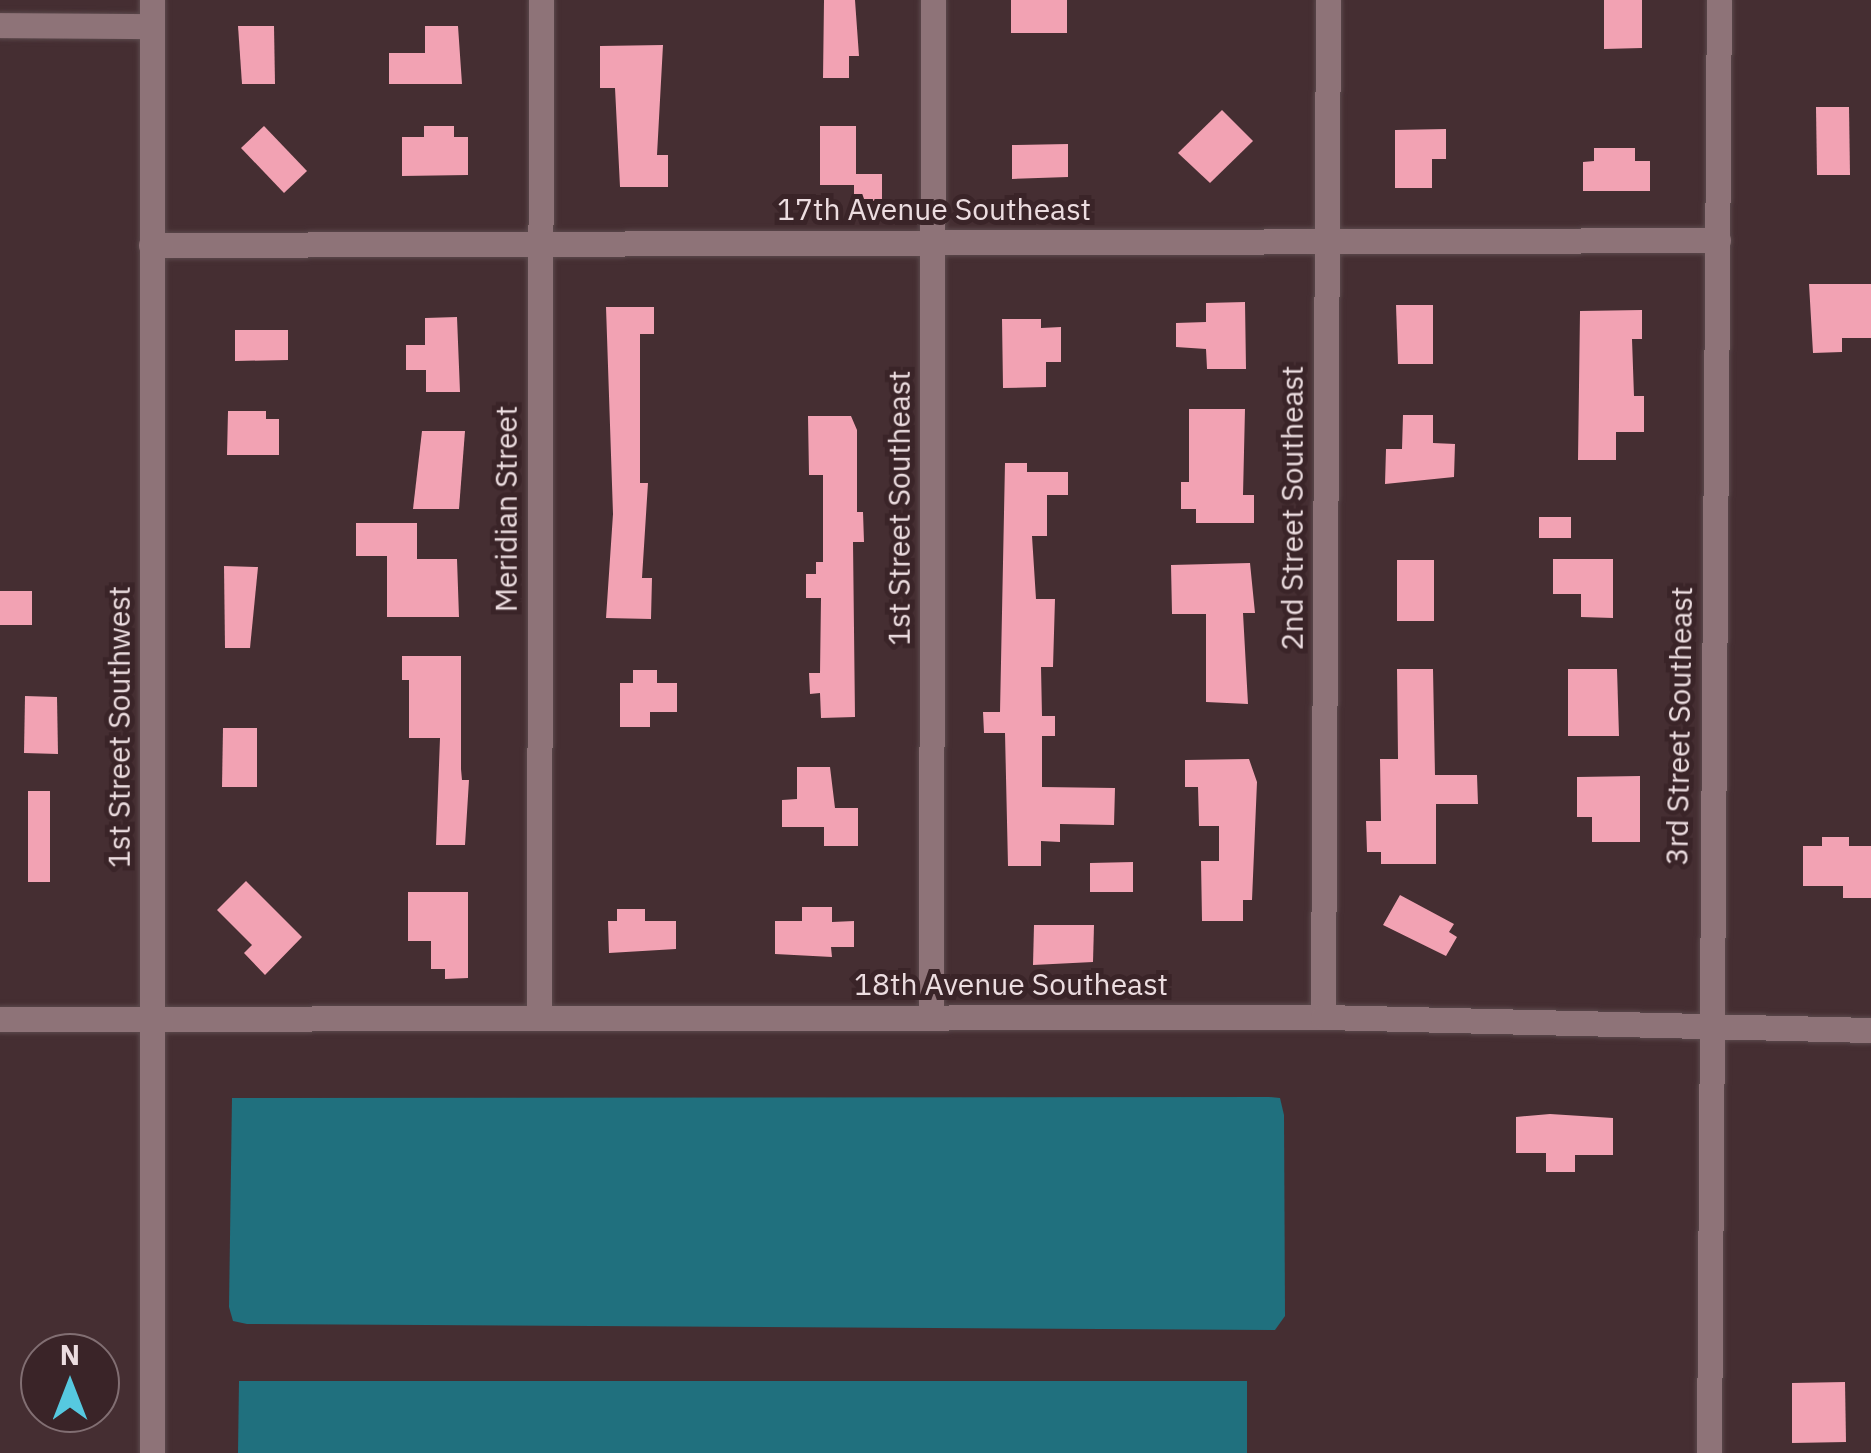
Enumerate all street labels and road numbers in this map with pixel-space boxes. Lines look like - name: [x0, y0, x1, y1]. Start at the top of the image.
- street label: 17th Avenue Southeast: [777, 191, 1091, 227]
- street label: 2nd Street Southeast: [1274, 365, 1310, 651]
- street label: 1st Street Southeast: [881, 370, 917, 646]
- street label: Meridian Street: [488, 406, 524, 612]
- street label: 1st Street Southwest: [101, 586, 137, 868]
- street label: 3rd Street Southeast: [1659, 586, 1699, 866]
- street label: 18th Avenue Southeast: [854, 966, 1168, 1002]

